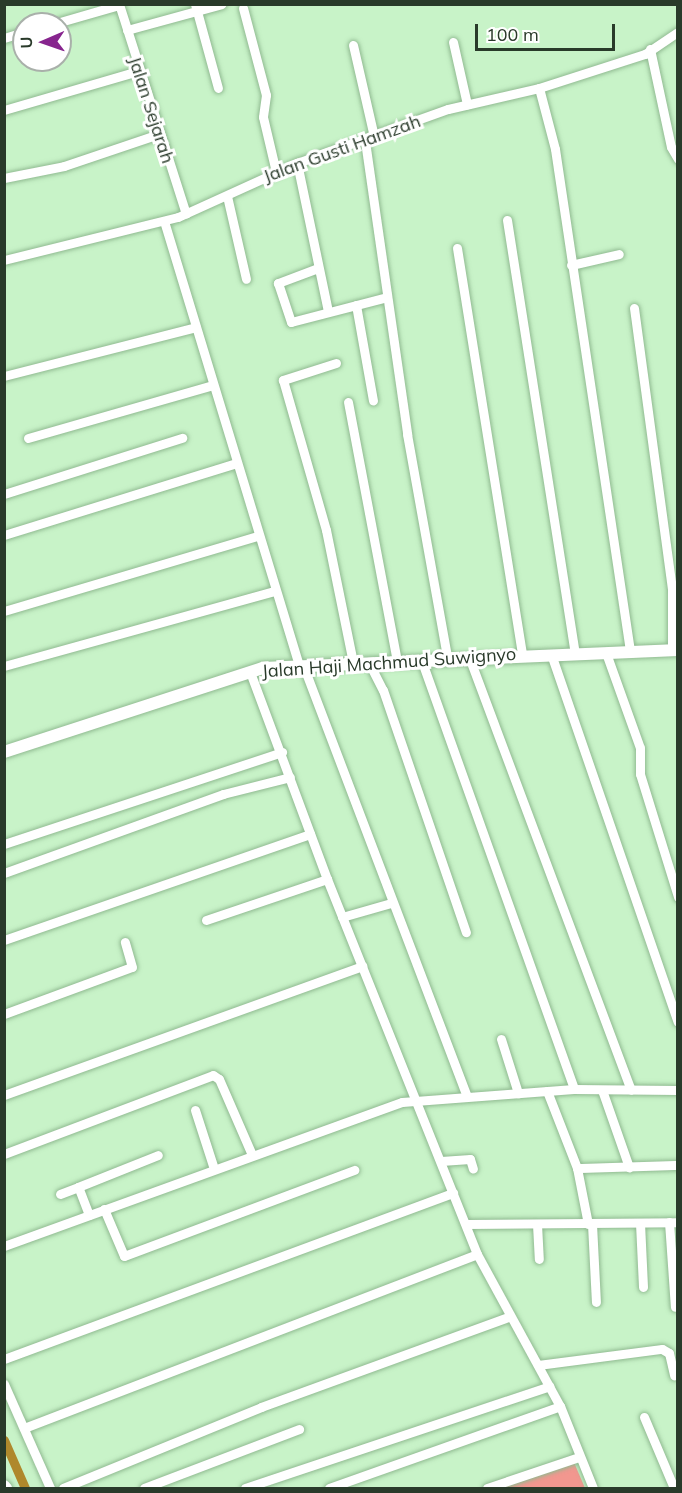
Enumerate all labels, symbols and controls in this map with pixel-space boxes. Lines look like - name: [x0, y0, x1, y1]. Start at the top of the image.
- north arrow: [12, 12, 72, 72]
- scale bar: [478, 12, 618, 50]
- text: 100 m: [486, 23, 539, 46]
- text: U: [16, 36, 36, 49]
- street label: Jalan Sejarah: [124, 54, 178, 166]
- street label: Jalan Gusti Hamzah: [260, 111, 424, 187]
- street label: Jalan Haji Machmud Suwignyo: [261, 643, 517, 683]

